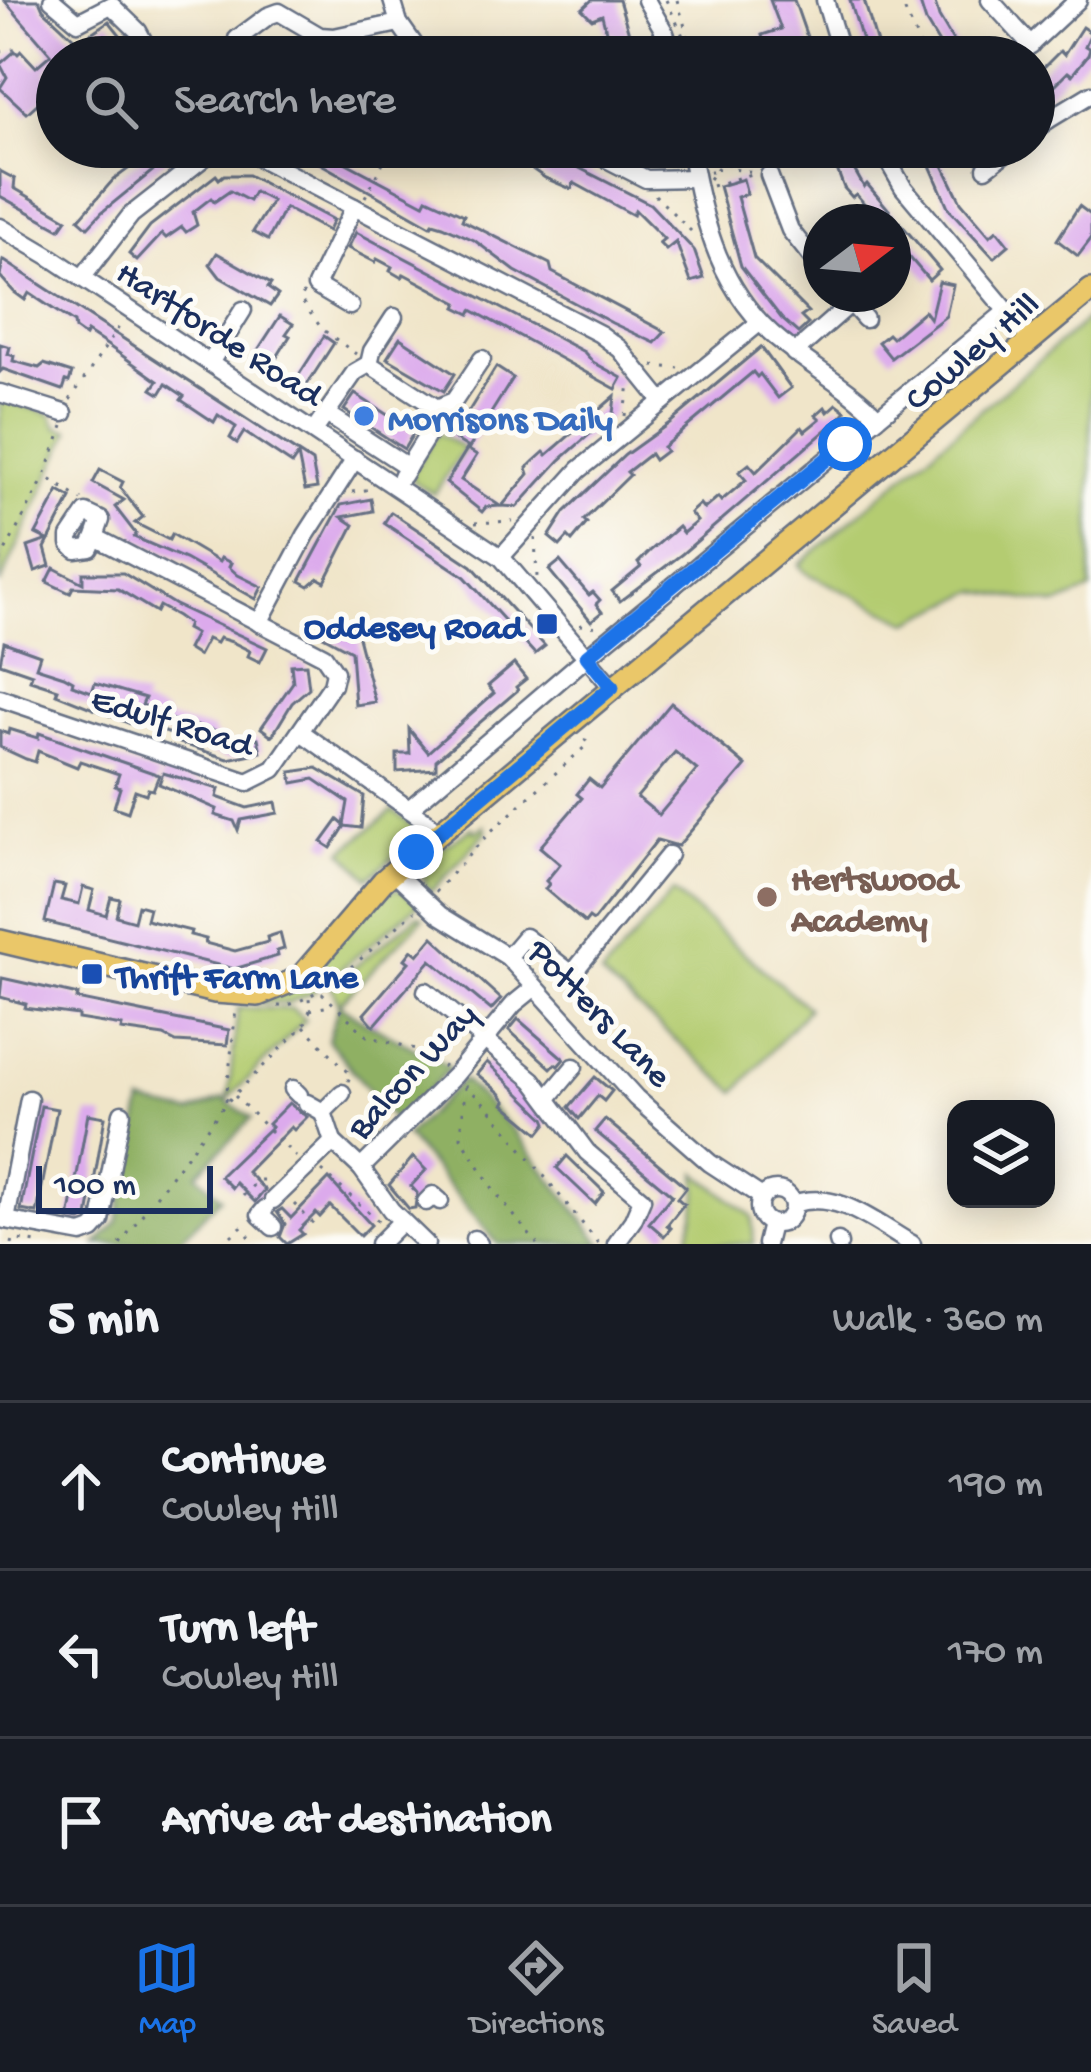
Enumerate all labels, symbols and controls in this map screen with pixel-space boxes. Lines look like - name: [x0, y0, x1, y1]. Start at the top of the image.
- search box: [36, 36, 1055, 168]
- icon: search: [78, 69, 144, 135]
- text: Search here: [174, 76, 396, 129]
- north arrow: [803, 204, 911, 312]
- street label: Hartforde Road: [106, 254, 331, 421]
- street label: Cowley Hill: [898, 285, 1050, 423]
- place label: Morrisons Daily: [388, 401, 613, 444]
- marker: Morrisons Daily: [351, 403, 377, 429]
- route start: [818, 417, 872, 471]
- place label: Oddesey Road: [304, 609, 527, 652]
- marker: Oddesey Road: [534, 611, 560, 637]
- street label: Edulf Road: [85, 680, 260, 771]
- route end: [389, 825, 443, 879]
- place label: Hertswood Academy: [790, 861, 961, 945]
- marker: Hertswood Academy: [754, 884, 780, 910]
- street label: Potters Lane: [515, 932, 679, 1099]
- place label: Thrift Farm Lane: [113, 959, 360, 1002]
- marker: Thrift Farm Lane: [79, 961, 105, 987]
- street label: Balcon Way: [340, 996, 489, 1151]
- map controls: [947, 1100, 1055, 1208]
- button: layers: [947, 1100, 1055, 1208]
- scale bar: [36, 1160, 213, 1213]
- text: 100 m: [54, 1168, 136, 1206]
- text: 5 min: [48, 1292, 158, 1352]
- text: Walk · 360 m: [832, 1299, 1043, 1345]
- text: Continue: [162, 1436, 325, 1489]
- icon: ahead: [48, 1453, 114, 1519]
- text: 190 m: [949, 1463, 1043, 1509]
- text: Cowley Hill: [162, 1489, 339, 1535]
- text: Turn left: [162, 1604, 314, 1657]
- icon: left: [48, 1621, 114, 1687]
- text: 170 m: [948, 1631, 1043, 1677]
- text: Cowley Hill: [162, 1657, 339, 1703]
- icon: arrive: [48, 1789, 114, 1855]
- text: Arrive at destination: [162, 1795, 551, 1848]
- tab: Map: [134, 1935, 200, 2045]
- tab: Directions: [469, 1935, 603, 2045]
- tab: Saved: [872, 1935, 957, 2045]

